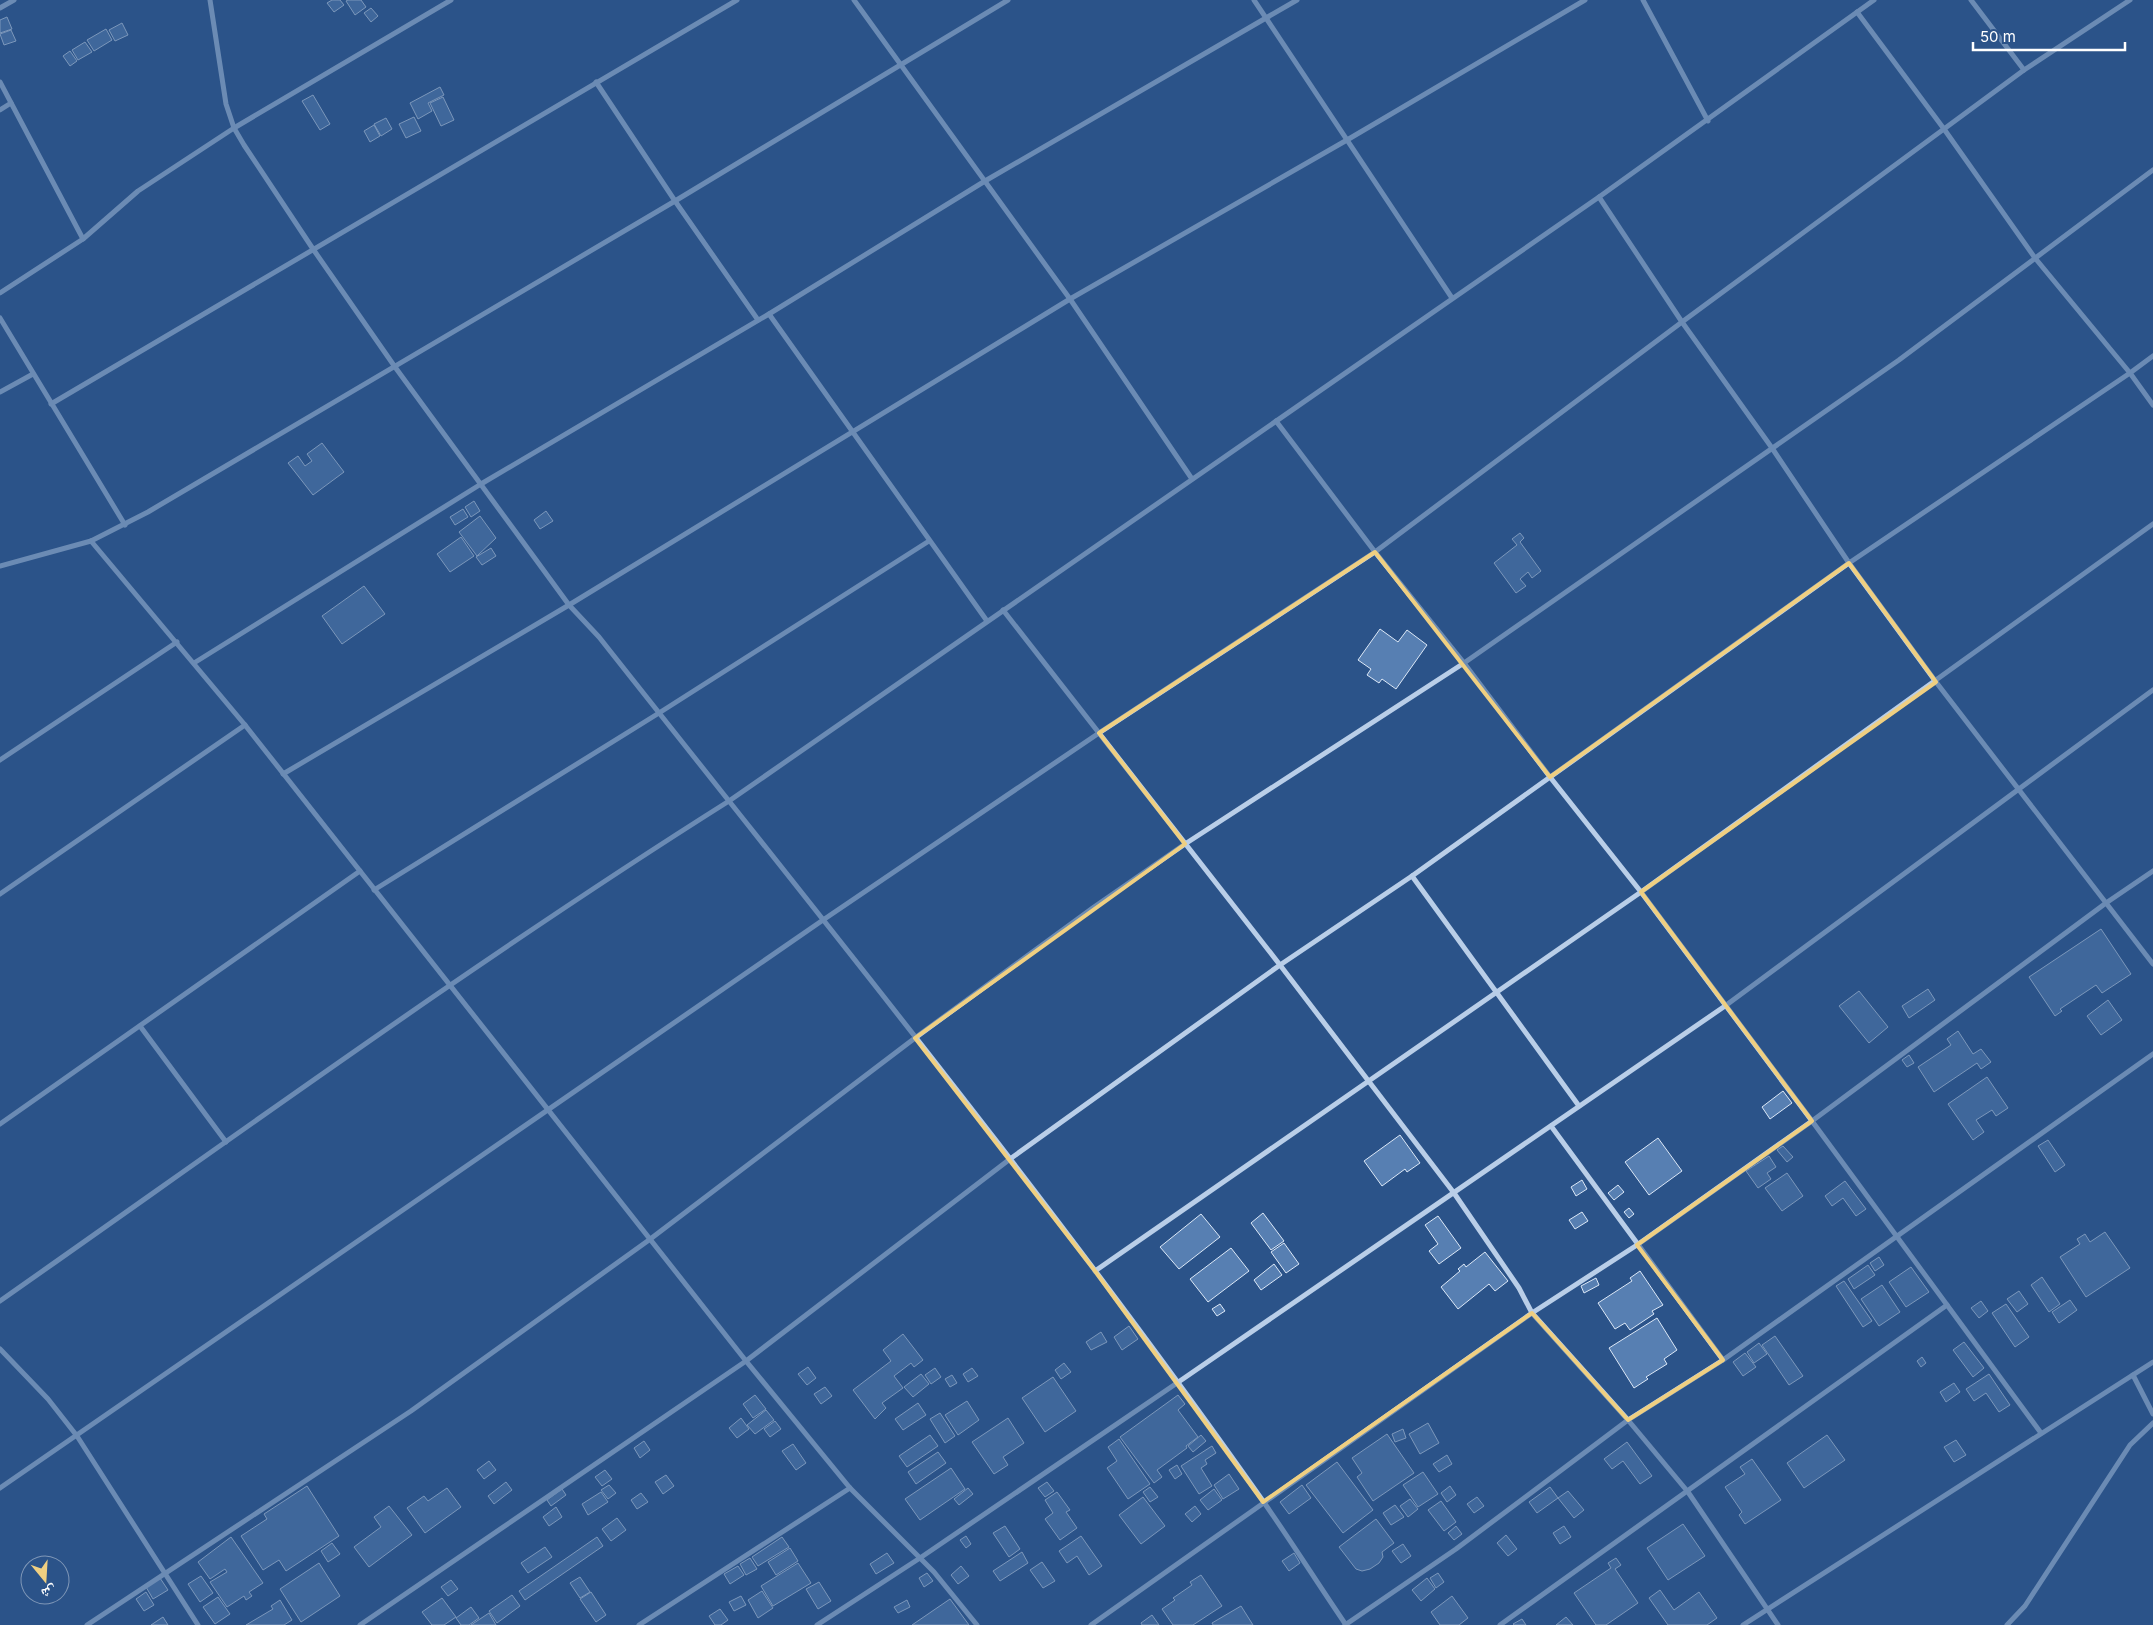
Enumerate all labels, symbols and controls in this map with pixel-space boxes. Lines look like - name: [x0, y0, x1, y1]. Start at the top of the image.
- scale bar: [1973, 20, 2126, 52]
- text: 50 m: [1980, 27, 2016, 46]
- north arrow: [20, 1555, 70, 1605]
- text: ش: [39, 1582, 59, 1603]

